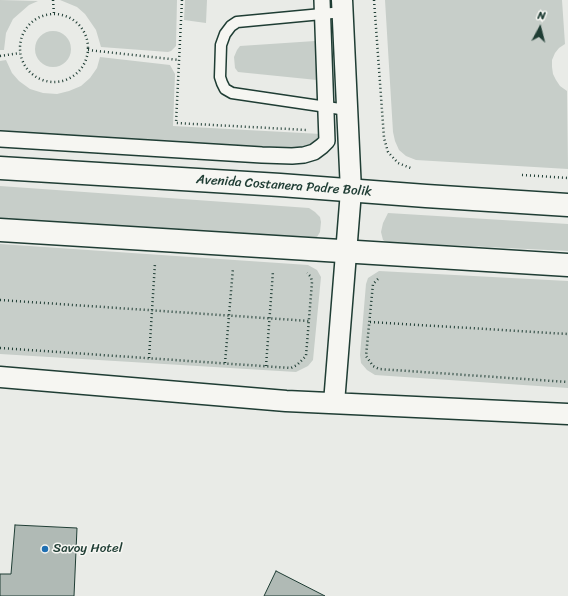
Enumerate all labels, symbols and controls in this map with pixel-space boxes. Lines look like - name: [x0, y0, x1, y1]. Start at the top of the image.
- text: N: [537, 6, 546, 25]
- north arrow: [520, 8, 560, 48]
- street label: Avenida Costanera Padre Bolik: [196, 172, 372, 200]
- place label: Savoy Hotel: [53, 541, 122, 557]
- marker: Savoy Hotel: [40, 544, 50, 554]

